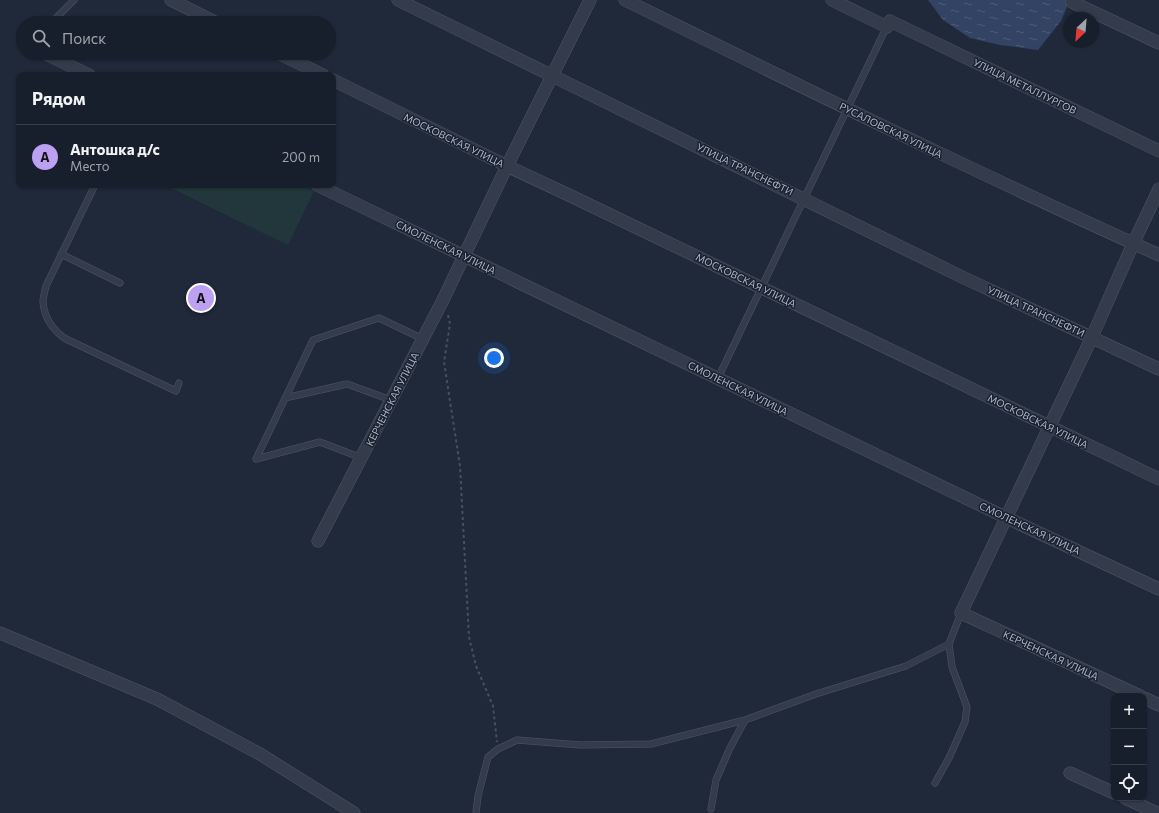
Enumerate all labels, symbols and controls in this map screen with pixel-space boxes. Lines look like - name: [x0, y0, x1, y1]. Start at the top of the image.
- north arrow: [1063, 12, 1099, 48]
- search box: [16, 16, 336, 60]
- icon: search: [30, 27, 52, 49]
- text: Поиск: [62, 29, 106, 47]
- street label: УЛИЦА МЕТАЛЛУРГОВ: [971, 56, 1079, 116]
- text: Рядом: [32, 88, 86, 109]
- street label: РУСАЛОВСКАЯ УЛИЦА: [838, 100, 944, 160]
- street label: МОСКОВСКАЯ УЛИЦА: [402, 111, 506, 170]
- text: Антошка д/с: [70, 140, 160, 158]
- street label: УЛИЦА ТРАНСНЕФТИ: [695, 140, 795, 198]
- text: A: [40, 149, 50, 165]
- text: 200 m: [282, 149, 320, 165]
- text: Место: [70, 158, 110, 174]
- street label: СМОЛЕНСКАЯ УЛИЦА: [394, 218, 498, 276]
- street label: МОСКОВСКАЯ УЛИЦА: [694, 251, 798, 310]
- pin: A: [188, 283, 214, 313]
- street label: УЛИЦА ТРАНСНЕФТИ: [985, 283, 1087, 339]
- your location: [484, 348, 504, 368]
- street label: КЕРЧЕНСКАЯ УЛИЦА: [363, 350, 421, 448]
- street label: СМОЛЕНСКАЯ УЛИЦА: [686, 359, 790, 417]
- street label: МОСКОВСКАЯ УЛИЦА: [986, 392, 1090, 451]
- street label: СМОЛЕНСКАЯ УЛИЦА: [978, 499, 1082, 557]
- street label: КЕРЧЕНСКАЯ УЛИЦА: [1002, 628, 1101, 682]
- map controls: [1111, 693, 1147, 801]
- button: +: [1111, 693, 1147, 729]
- button: −: [1111, 729, 1147, 765]
- button: locate: [1111, 765, 1147, 801]

